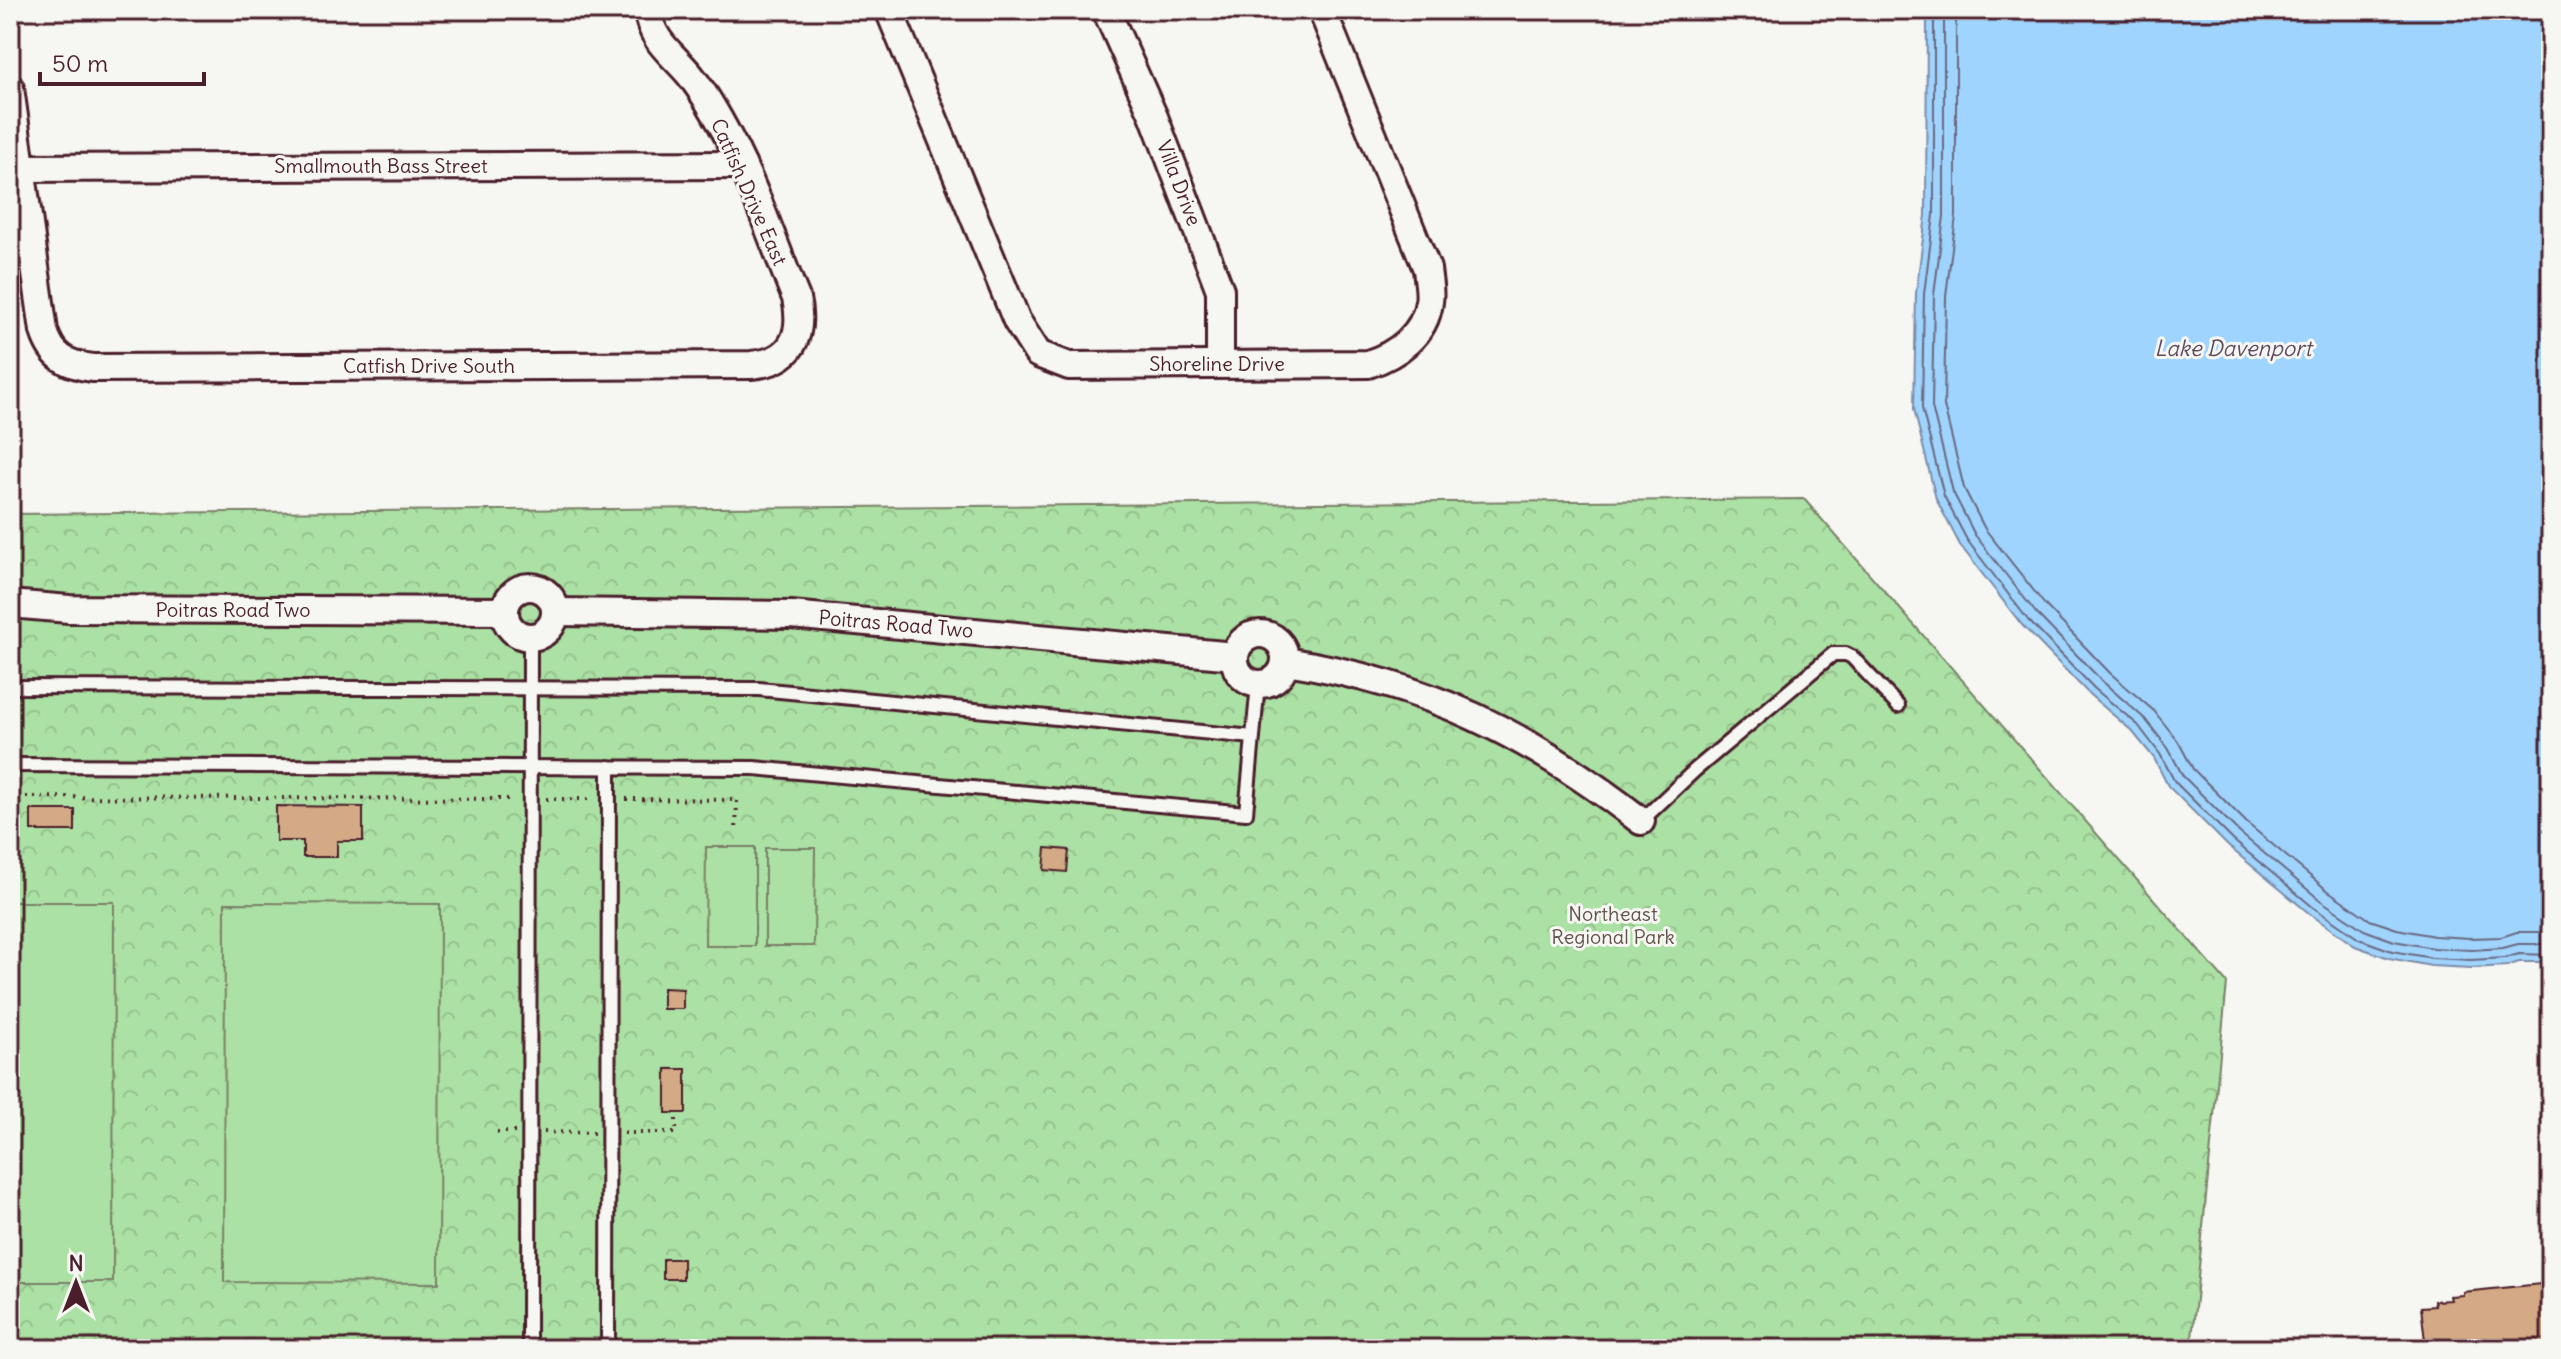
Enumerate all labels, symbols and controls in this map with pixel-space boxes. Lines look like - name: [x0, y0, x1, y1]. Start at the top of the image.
- scale bar: [40, 36, 204, 86]
- text: 50 m: [52, 48, 108, 78]
- street label: Catfish Drive East: [706, 114, 793, 269]
- street label: Villa Drive: [1152, 137, 1207, 229]
- street label: Smallmouth Bass Street: [274, 153, 488, 178]
- water label: Lake Davenport: [2154, 334, 2314, 362]
- street label: Shoreline Drive: [1149, 351, 1285, 376]
- street label: Catfish Drive South: [343, 353, 515, 378]
- street label: Poitras Road Two: [155, 597, 311, 622]
- street label: Poitras Road Two: [818, 604, 974, 643]
- park label: Northeast Regional Park: [1551, 901, 1675, 949]
- north arrow: [36, 1243, 116, 1323]
- text: N: [68, 1249, 84, 1277]

